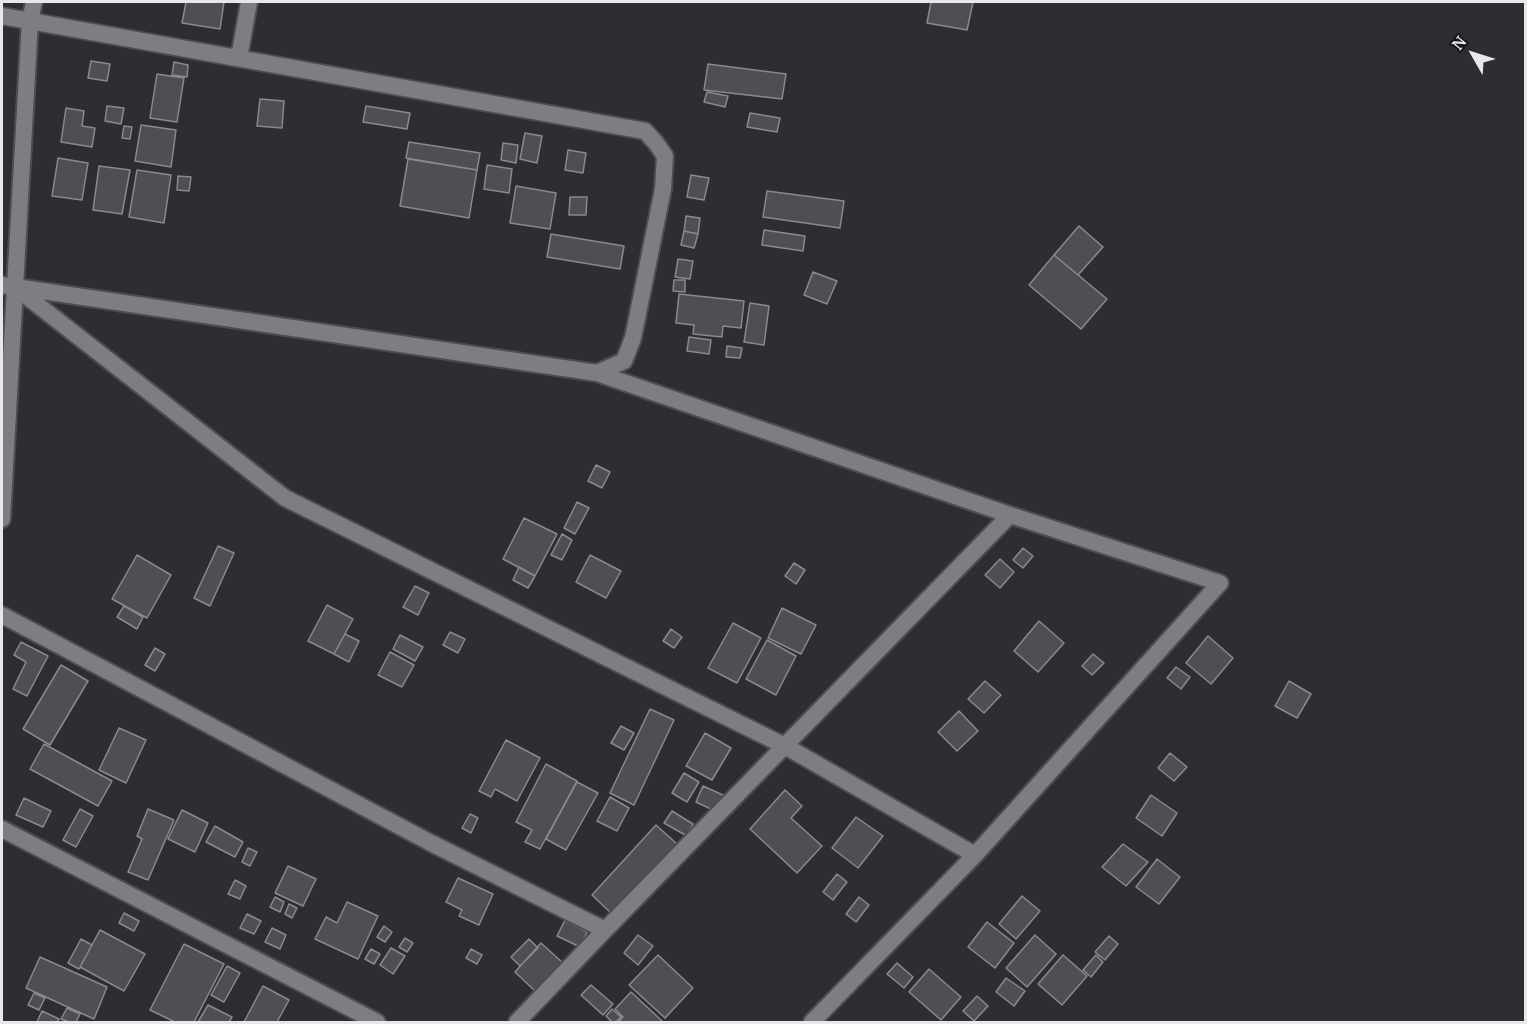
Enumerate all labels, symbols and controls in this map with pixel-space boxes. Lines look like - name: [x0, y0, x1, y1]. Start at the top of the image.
- north arrow: [1443, 24, 1503, 84]
- text: N: [1447, 31, 1471, 54]

